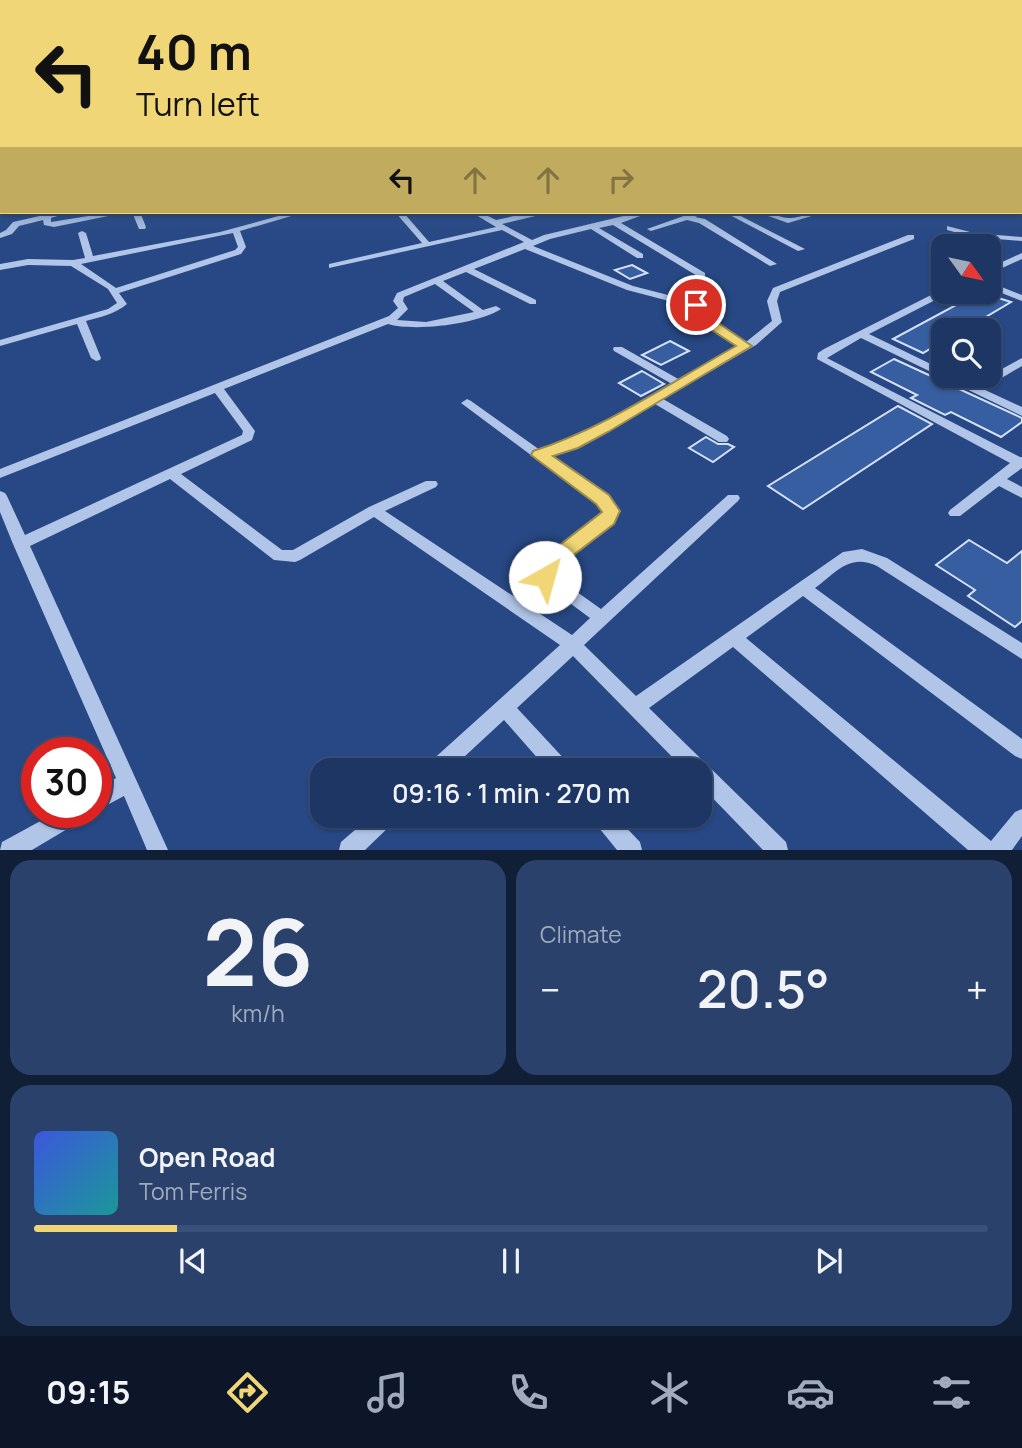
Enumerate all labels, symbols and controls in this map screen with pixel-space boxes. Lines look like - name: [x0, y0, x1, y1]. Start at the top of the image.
- text: 40 m: [136, 18, 252, 85]
- icon: left: [21, 28, 112, 119]
- text: Turn left: [136, 82, 260, 126]
- icon: left: [383, 161, 421, 199]
- icon: ahead: [456, 161, 494, 199]
- icon: ahead: [529, 161, 567, 199]
- icon: right: [602, 161, 640, 199]
- north arrow: [931, 234, 1001, 304]
- map controls: [931, 234, 1001, 388]
- pin: [666, 275, 726, 335]
- icon: arrive: [677, 286, 715, 324]
- button: search: [931, 318, 1001, 388]
- position arrow: [508, 540, 582, 614]
- speed limit sign: 30: [21, 737, 112, 828]
- text: 09:16 · 1 min · 270 m: [392, 775, 630, 811]
- text: 26: [203, 889, 313, 1013]
- text: Climate: [540, 918, 622, 950]
- text: 20.5°: [697, 953, 830, 1024]
- text: −: [540, 963, 561, 1015]
- text: +: [966, 963, 988, 1015]
- text: km/h: [231, 997, 285, 1029]
- text: Open Road: [139, 1139, 275, 1175]
- text: Tom Ferris: [139, 1175, 247, 1207]
- icon: previous: [174, 1242, 212, 1280]
- icon: pause: [492, 1242, 530, 1280]
- icon: next: [810, 1242, 848, 1280]
- icon: directions: [223, 1368, 272, 1417]
- icon: music: [363, 1368, 412, 1417]
- icon: phone: [504, 1368, 553, 1417]
- icon: climate: [645, 1368, 694, 1417]
- icon: car: [786, 1368, 835, 1417]
- icon: filters: [927, 1368, 976, 1417]
- text: 09:15: [46, 1370, 131, 1414]

